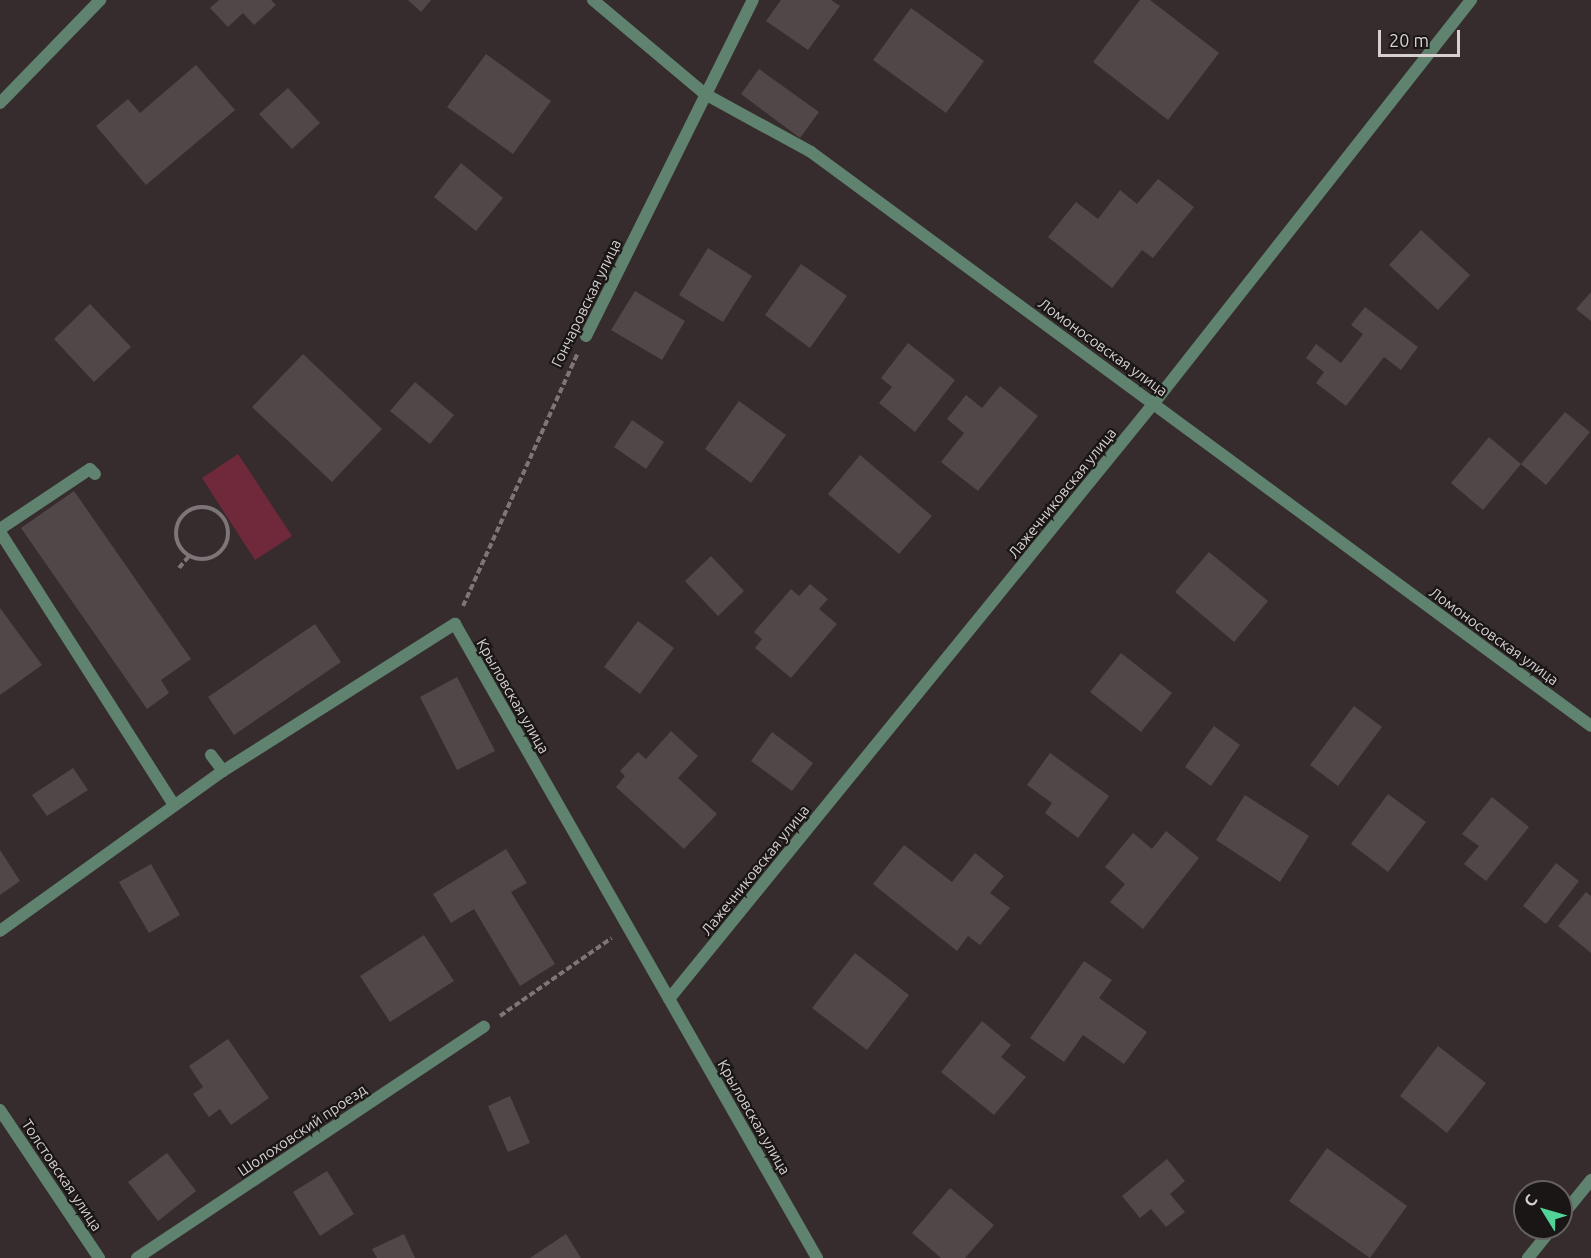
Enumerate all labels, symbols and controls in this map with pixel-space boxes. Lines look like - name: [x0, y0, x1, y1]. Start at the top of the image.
- scale bar: [1381, 18, 1464, 56]
- text: 20 m: [1389, 30, 1429, 50]
- street label: Гончаровская улица: [547, 236, 625, 370]
- street label: Ломоносовская улица: [1035, 294, 1171, 400]
- street label: Лажечниковская улица: [1004, 424, 1120, 562]
- street label: Ломоносовская улица: [1426, 583, 1562, 689]
- street label: Крыловская улица: [473, 635, 553, 757]
- street label: Лажечниковская улица: [697, 801, 813, 939]
- street label: Крыловская улица: [714, 1056, 794, 1178]
- street label: Шолоховский проезд: [234, 1080, 370, 1180]
- street label: Толстовская улица: [18, 1116, 106, 1234]
- north arrow: [1513, 1180, 1573, 1240]
- text: С: [1520, 1191, 1540, 1210]

